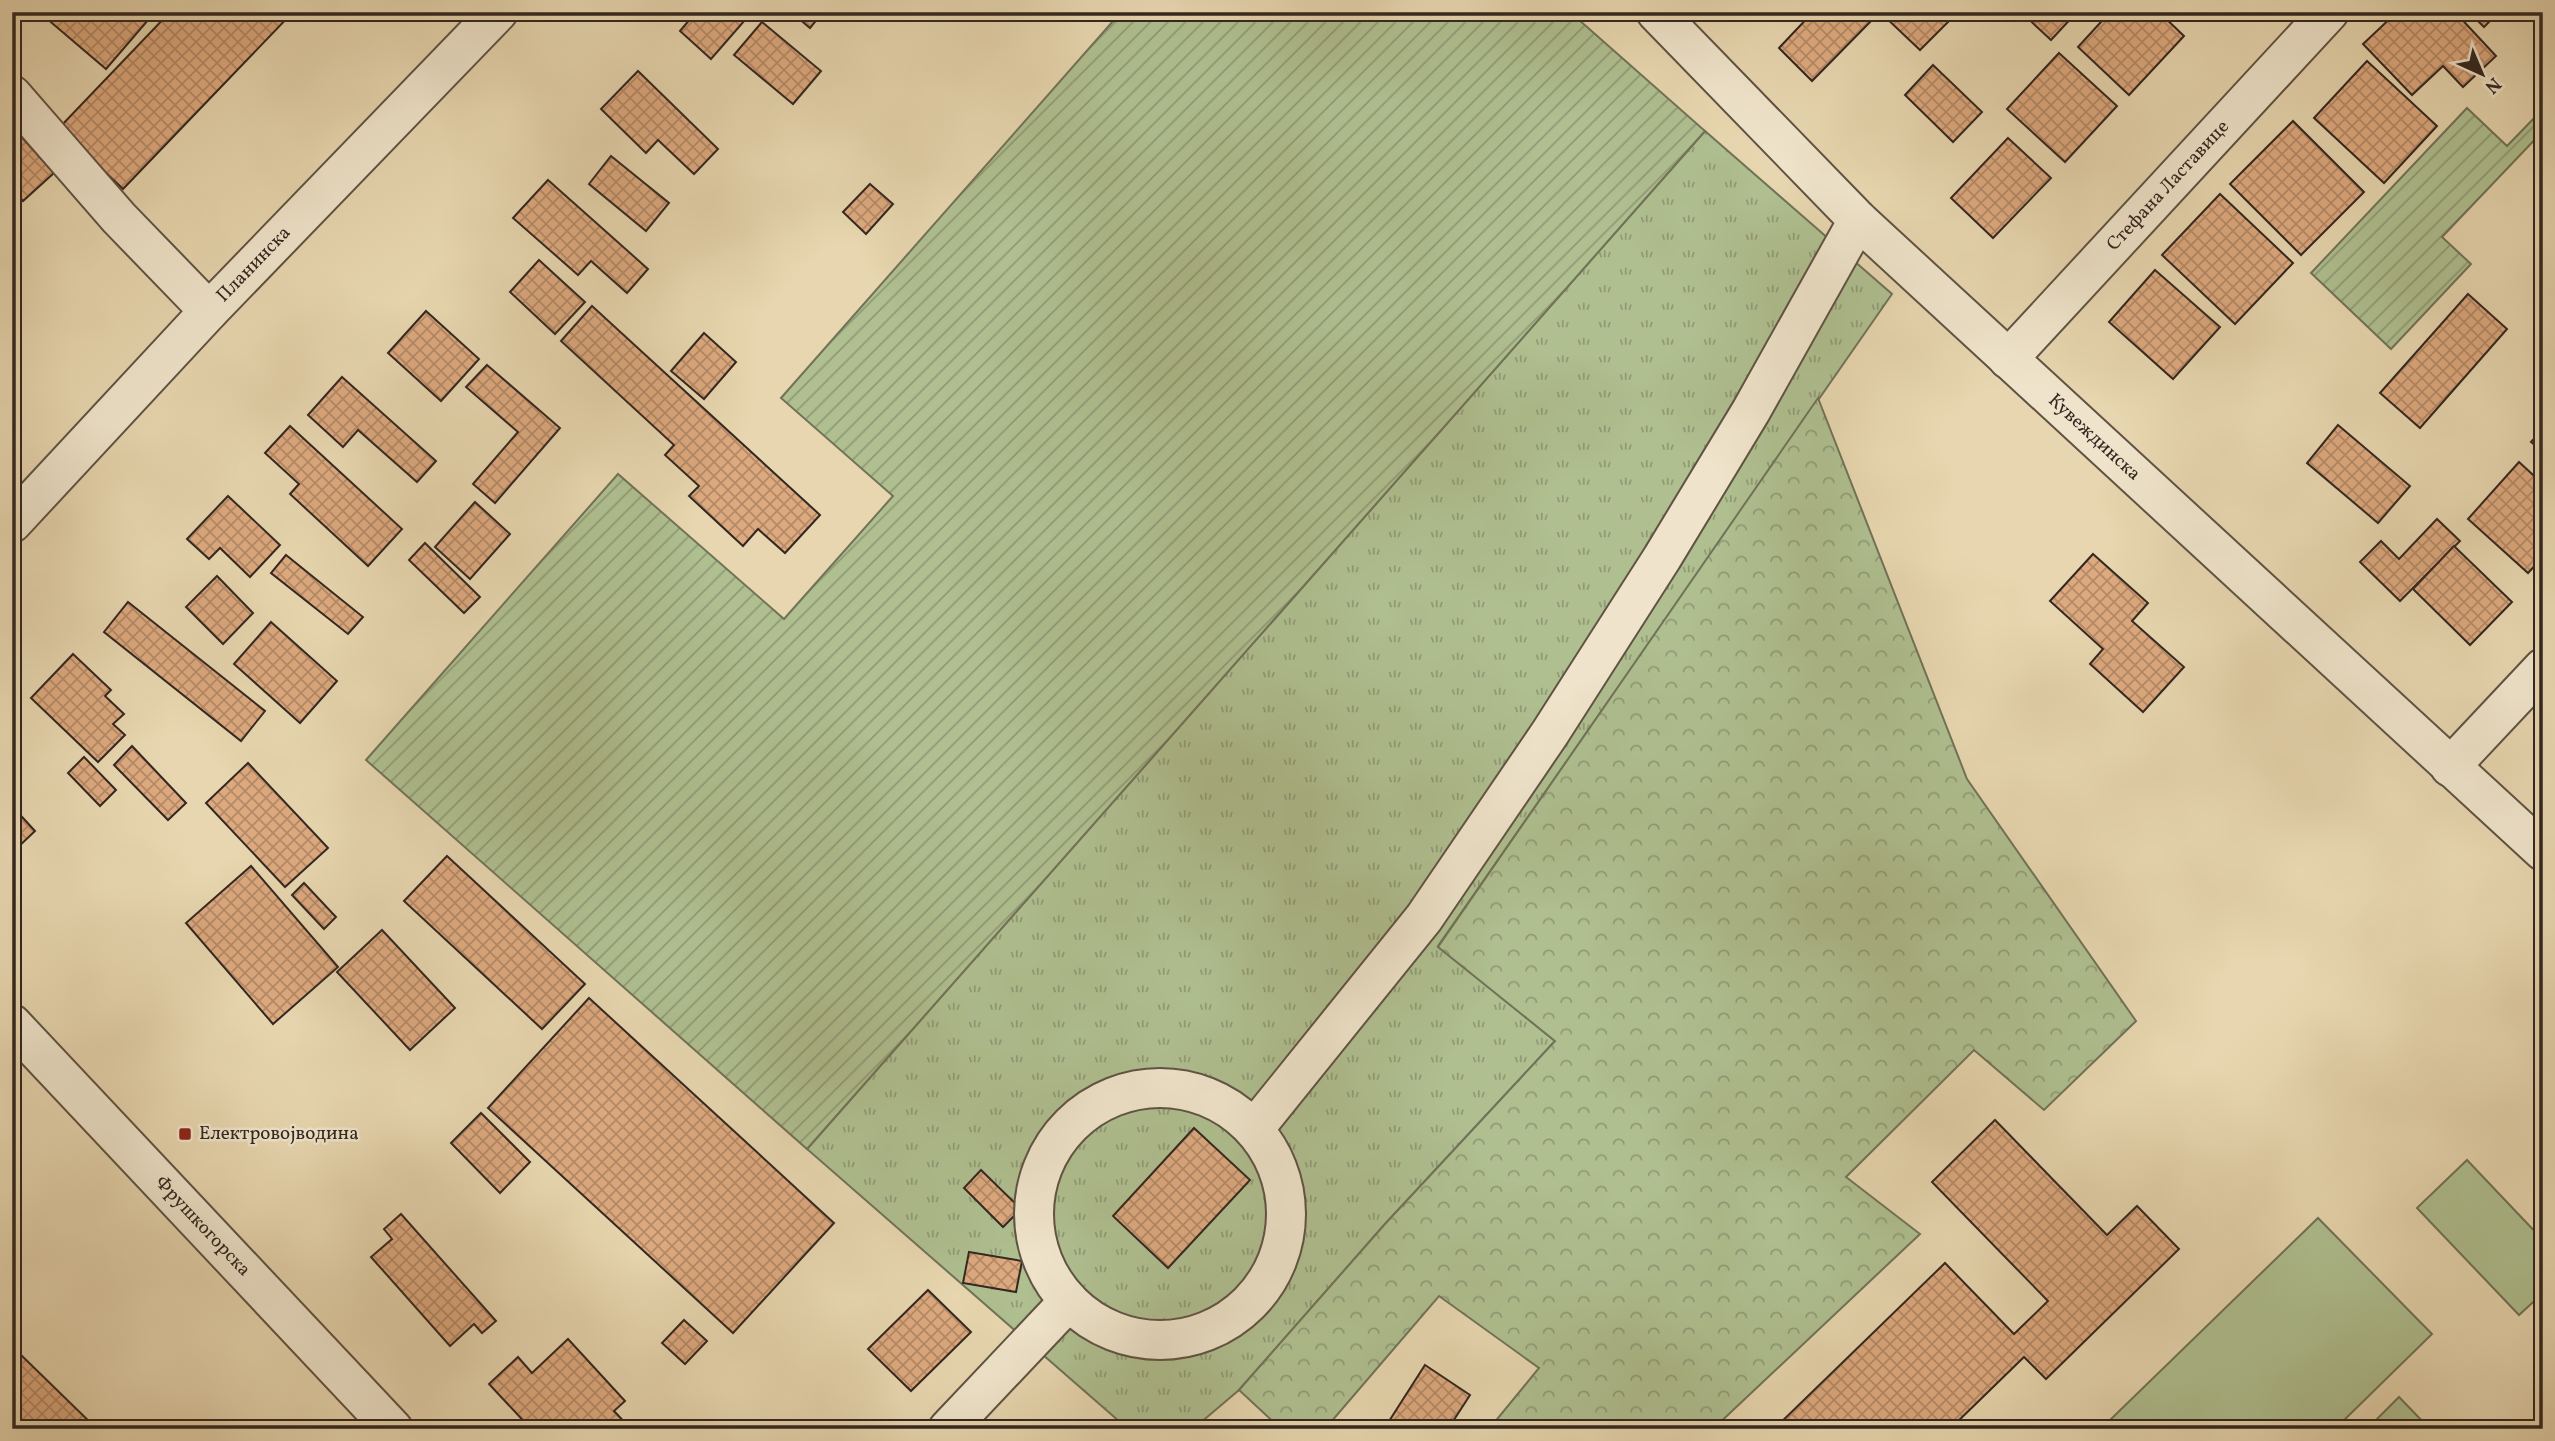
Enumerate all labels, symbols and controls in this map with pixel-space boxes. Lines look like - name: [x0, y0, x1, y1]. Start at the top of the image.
- north arrow: [2446, 38, 2516, 108]
- text: N: [2478, 71, 2506, 99]
- street label: Стефана Ластавице: [2101, 115, 2235, 257]
- street label: Планинска: [211, 221, 297, 308]
- street label: Кувеждинска: [2042, 388, 2146, 487]
- place label: Електровојводина: [199, 1121, 359, 1147]
- marker: Електровојводина: [177, 1126, 193, 1142]
- street label: Фрушкогорска: [149, 1171, 256, 1282]

